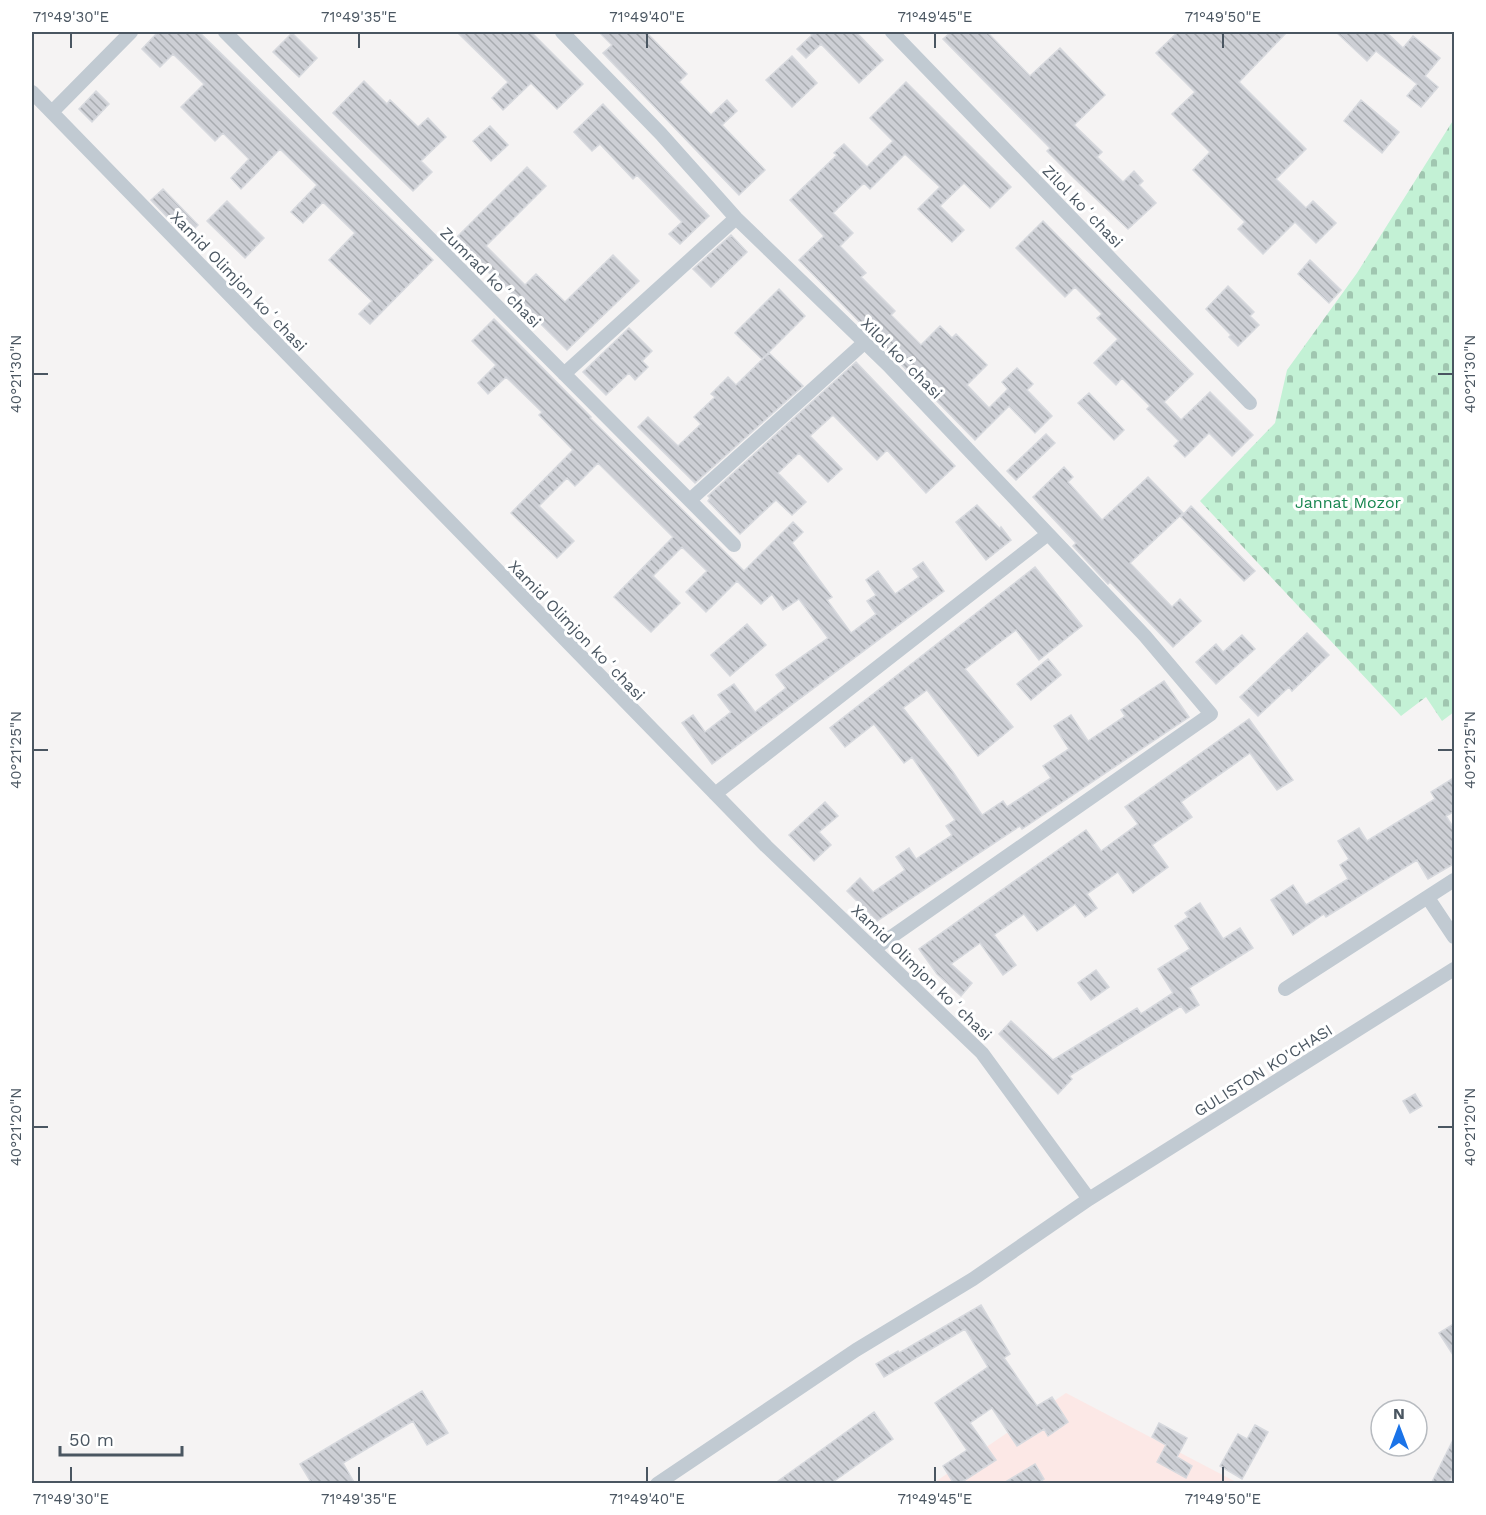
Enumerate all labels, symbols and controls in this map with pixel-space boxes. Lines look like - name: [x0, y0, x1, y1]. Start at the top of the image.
- text: 71°49'30"E: [33, 8, 109, 26]
- text: 71°49'35"E: [321, 8, 397, 26]
- text: 71°49'40"E: [609, 8, 685, 26]
- text: 71°49'45"E: [898, 8, 972, 26]
- text: 71°49'50"E: [1185, 8, 1261, 26]
- street label: Zilol koʻchasi: [1039, 161, 1127, 252]
- street label: Xamid Olimjon koʻchasi: [167, 207, 311, 355]
- street label: Zumrad koʻchasi: [436, 223, 545, 332]
- street label: Xilol koʻchasi: [857, 314, 946, 403]
- text: 40°21'30"N: [7, 335, 25, 413]
- text: 40°21'30"N: [1461, 335, 1479, 413]
- park label: Jannat Mozor: [1295, 493, 1402, 512]
- street label: Xamid Olimjon koʻchasi: [505, 556, 649, 704]
- text: 40°21'25"N: [7, 711, 25, 789]
- text: 40°21'25"N: [1461, 711, 1479, 789]
- street label: Xamid Olimjon koʻchasi: [848, 900, 996, 1044]
- street label: GULISTON KO'CHASI: [1191, 1020, 1336, 1121]
- text: 40°21'20"N: [7, 1088, 25, 1166]
- text: 40°21'20"N: [1461, 1088, 1479, 1166]
- north arrow: [1369, 1398, 1429, 1458]
- text: N: [1393, 1404, 1405, 1423]
- scale bar: [60, 1419, 182, 1457]
- text: 50 m: [69, 1429, 114, 1450]
- text: 71°49'30"E: [33, 1490, 109, 1508]
- text: 71°49'35"E: [321, 1490, 397, 1508]
- text: 71°49'40"E: [609, 1490, 685, 1508]
- text: 71°49'45"E: [898, 1490, 972, 1508]
- text: 71°49'50"E: [1185, 1490, 1261, 1508]

